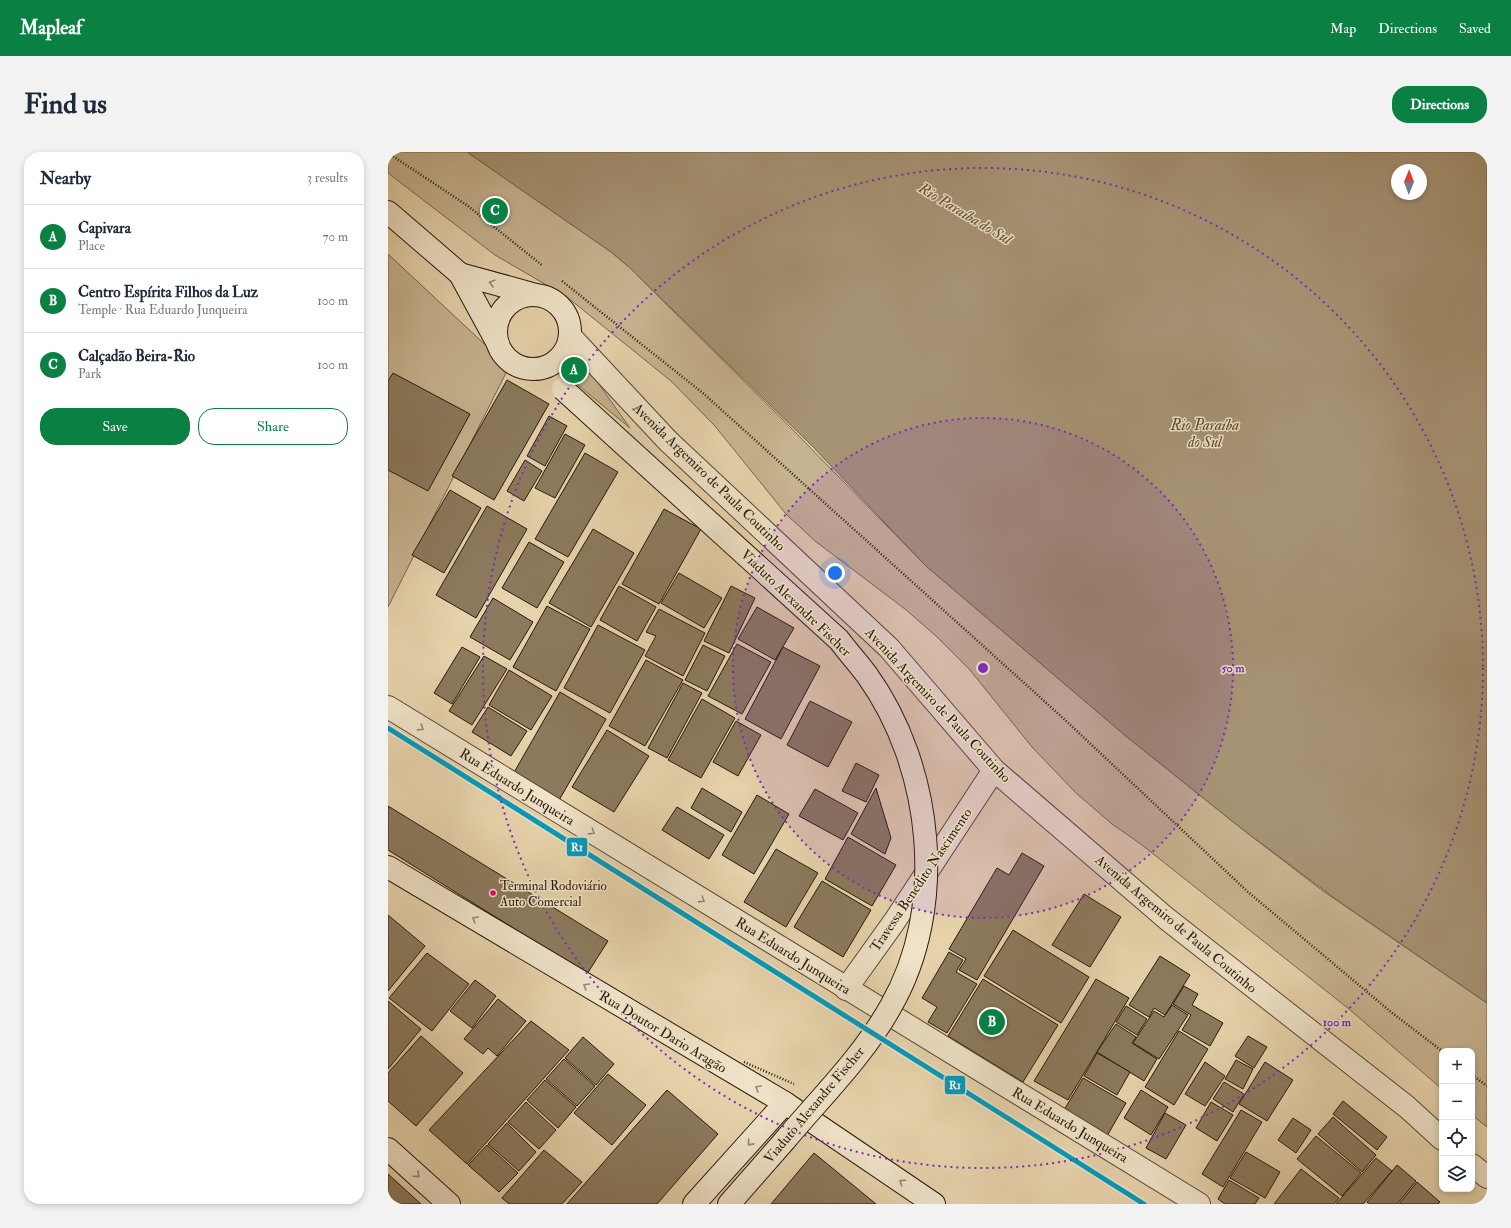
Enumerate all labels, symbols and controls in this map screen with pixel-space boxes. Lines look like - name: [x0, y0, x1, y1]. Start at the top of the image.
- text: Mapleaf: [20, 16, 82, 40]
- text: Map: [1330, 20, 1356, 37]
- text: Directions: [1378, 20, 1437, 37]
- text: Saved: [1459, 20, 1491, 37]
- button: Directions: [1392, 86, 1487, 123]
- text: Find us: [24, 87, 107, 122]
- north arrow: [1391, 164, 1427, 200]
- text: Nearby: [40, 168, 91, 189]
- text: 3 results: [307, 170, 348, 186]
- water label: Rio Paraíba do Sul: [914, 178, 1016, 250]
- pin: C: [482, 196, 508, 226]
- text: Capivara: [78, 219, 131, 238]
- text: A: [49, 229, 57, 245]
- text: 70 m: [323, 229, 348, 245]
- text: Place: [78, 238, 105, 254]
- one-way arrow: [489, 279, 496, 288]
- text: Centro Espírita Filhos da Luz: [78, 283, 258, 302]
- text: B: [49, 293, 57, 309]
- text: 100 m: [317, 293, 348, 309]
- text: Temple · Rua Eduardo Junqueira: [78, 302, 248, 318]
- text: Calçadão Beira-Rio: [78, 347, 195, 366]
- pin: A: [561, 355, 587, 385]
- text: C: [48, 357, 58, 373]
- text: 100 m: [317, 357, 348, 373]
- text: Park: [78, 366, 102, 382]
- street label: Avenida Argemiro de Paula Coutinho: [628, 399, 789, 555]
- button: Save: [40, 408, 190, 445]
- button: Share: [198, 408, 348, 445]
- water label: Rio Paraíba do Sul: [1170, 416, 1239, 452]
- street label: Viaduto Alexandre Fischer: [737, 546, 855, 661]
- your location: [825, 563, 845, 583]
- street label: Avenida Argemiro de Paula Coutinho: [861, 623, 1015, 786]
- centre of rings: [976, 661, 990, 675]
- text: 50 m: [1221, 661, 1245, 676]
- one-way arrow: [417, 723, 424, 730]
- street label: Rua Eduardo Junqueira: [456, 745, 578, 829]
- street label: Travessa Benedito Nascimento: [867, 805, 976, 955]
- one-way arrow: [587, 828, 594, 835]
- line badge: R1: [566, 837, 588, 857]
- text: R1: [571, 841, 583, 854]
- street label: Avenida Argemiro de Paula Coutinho: [1091, 851, 1260, 997]
- place label: Terminal Rodoviário Auto Comercial: [499, 878, 607, 910]
- marker: Terminal Rodoviário Auto Comercial: [488, 888, 498, 898]
- one-way arrow: [698, 896, 705, 903]
- street label: Rua Eduardo Junqueira: [732, 914, 854, 998]
- one-way arrow: [472, 916, 479, 923]
- one-way arrow: [583, 983, 590, 991]
- street label: Rua Doutor Dario Aragão: [596, 987, 730, 1077]
- pin: B: [979, 1007, 1005, 1037]
- text: 100 m: [1323, 1015, 1352, 1030]
- street label: Viaduto Alexandre Fischer: [760, 1043, 868, 1167]
- map controls: [1439, 1048, 1475, 1192]
- button: +: [1439, 1048, 1475, 1084]
- line badge: R1: [944, 1075, 966, 1095]
- text: R1: [949, 1079, 961, 1092]
- street label: Rua Eduardo Junqueira: [1009, 1084, 1131, 1167]
- button: −: [1439, 1084, 1475, 1120]
- one-way arrow: [755, 1085, 763, 1092]
- button: locate: [1439, 1120, 1475, 1156]
- one-way arrow: [747, 1138, 754, 1145]
- button: layers: [1439, 1156, 1475, 1192]
- one-way arrow: [412, 1171, 420, 1178]
- one-way arrow: [899, 1179, 906, 1187]

